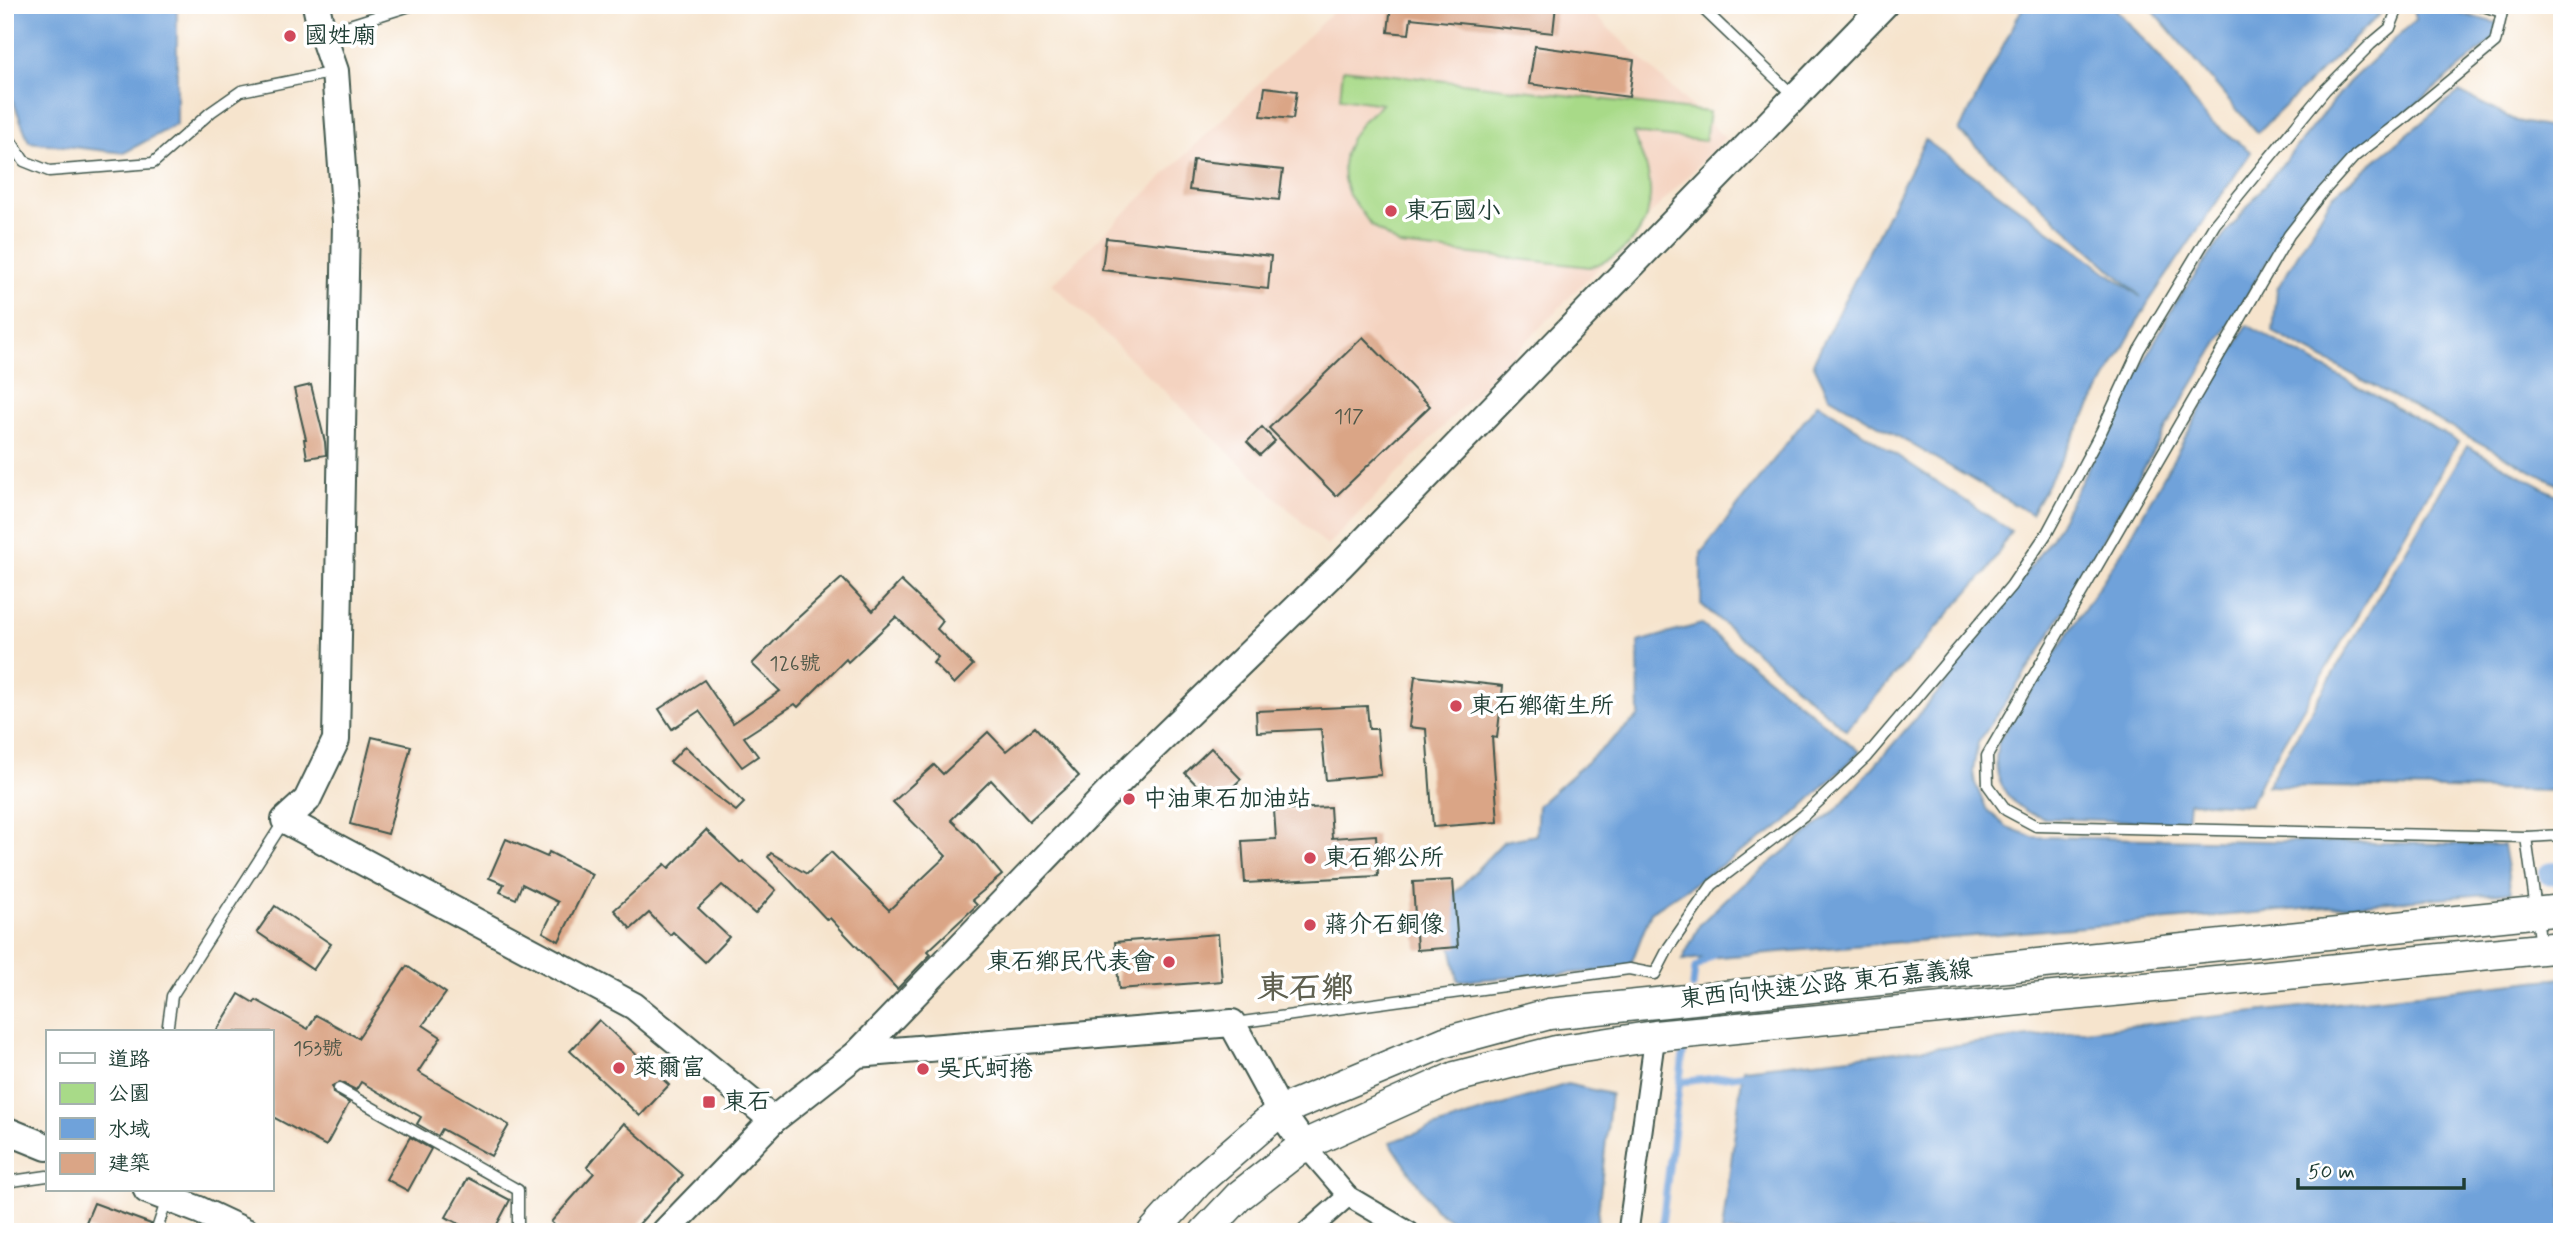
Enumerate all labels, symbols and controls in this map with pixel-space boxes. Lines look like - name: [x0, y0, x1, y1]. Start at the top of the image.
- place label: 國姓廟: [304, 21, 376, 52]
- marker: 國姓廟: [282, 28, 298, 44]
- place label: 東石國小: [1405, 196, 1501, 227]
- marker: 東石國小: [1383, 203, 1399, 219]
- house number: 117: [1334, 403, 1364, 431]
- house number: 126號: [769, 650, 821, 678]
- place label: 東石鄉衛生所: [1470, 691, 1614, 722]
- marker: 東石鄉衛生所: [1448, 698, 1464, 714]
- place label: 中油東石加油站: [1143, 784, 1311, 815]
- marker: 中油東石加油站: [1121, 791, 1137, 807]
- place label: 東石鄉公所: [1324, 843, 1444, 874]
- marker: 東石鄉公所: [1302, 850, 1318, 866]
- place label: 蔣介石銅像: [1324, 910, 1444, 941]
- marker: 蔣介石銅像: [1302, 917, 1318, 933]
- place label: 東石鄉民代表會: [987, 947, 1155, 978]
- marker: 東石鄉民代表會: [1161, 954, 1177, 970]
- street label: 東西向快速公路 東石嘉義線: [1678, 954, 1974, 1016]
- district label: 東石鄉: [1257, 968, 1353, 1010]
- legend: [46, 1030, 273, 1192]
- house number: 153號: [293, 1035, 343, 1063]
- text: 道路: [108, 1046, 150, 1074]
- place label: 萊爾富: [633, 1053, 705, 1084]
- place label: 吳氏蚵捲: [937, 1054, 1033, 1085]
- marker: 萊爾富: [611, 1060, 627, 1076]
- marker: 吳氏蚵捲: [915, 1061, 931, 1077]
- text: 公園: [108, 1080, 150, 1108]
- place label: 東石: [723, 1087, 771, 1118]
- marker: 東石: [701, 1094, 717, 1110]
- text: 水域: [108, 1116, 150, 1144]
- scale bar: [2298, 1146, 2464, 1190]
- text: 建築: [108, 1150, 150, 1178]
- text: 50 m: [2308, 1158, 2355, 1186]

